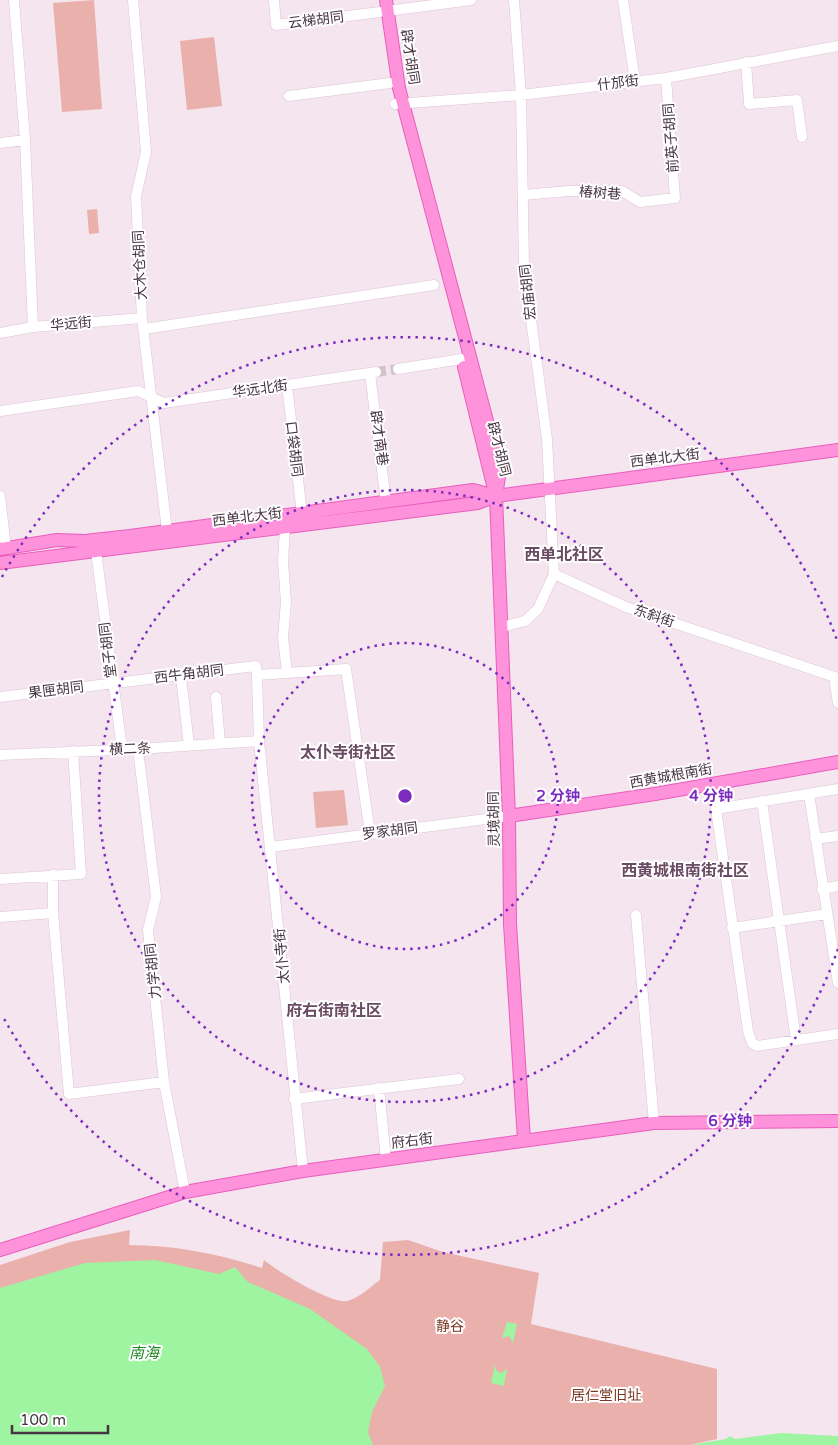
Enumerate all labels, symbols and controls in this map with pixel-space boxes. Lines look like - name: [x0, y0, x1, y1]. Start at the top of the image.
- street label: 云梯胡同: [287, 8, 345, 32]
- street label: 辟才胡同: [397, 28, 423, 86]
- street label: 什邡街: [596, 72, 640, 94]
- street label: 前英子胡同: [660, 102, 682, 174]
- street label: 椿树巷: [578, 183, 622, 203]
- street label: 大木仓胡同: [130, 230, 150, 300]
- street label: 宏庙胡同: [517, 263, 539, 321]
- street label: 华远街: [49, 314, 93, 334]
- street label: 华远北街: [231, 377, 289, 401]
- street label: 辟才南巷: [367, 409, 391, 467]
- street label: 口袋胡同: [282, 420, 306, 478]
- street label: 辟才胡同: [484, 420, 514, 478]
- street label: 西单北大街: [629, 445, 701, 471]
- street label: 西单北大街: [211, 504, 283, 530]
- district label: 西单北社区: [524, 545, 604, 565]
- street label: 东斜街: [631, 601, 677, 631]
- street label: 堂子胡同: [96, 621, 120, 679]
- street label: 西牛角胡同: [153, 661, 225, 687]
- street label: 果匣胡同: [27, 678, 85, 702]
- street label: 横二条: [109, 740, 151, 758]
- district label: 太仆寺街社区: [300, 743, 396, 763]
- street label: 西黄城根南街: [628, 760, 714, 792]
- centre of rings: [396, 787, 414, 805]
- text: 2 分钟: [536, 787, 580, 805]
- text: 4 分钟: [689, 787, 733, 805]
- street label: 灵境胡同: [485, 791, 503, 847]
- street label: 罗家胡同: [361, 819, 419, 843]
- district label: 西黄城根南街社区: [621, 861, 749, 881]
- street label: 太仆寺街: [271, 927, 293, 985]
- street label: 力学胡同: [142, 942, 164, 1000]
- district label: 府右街南社区: [286, 1001, 382, 1021]
- text: 6 分钟: [708, 1112, 752, 1130]
- street label: 府右街: [390, 1130, 434, 1152]
- park label: 静谷: [436, 1318, 464, 1335]
- water label: 南海: [129, 1344, 161, 1362]
- park label: 居仁堂旧址: [571, 1387, 641, 1404]
- scale bar: [12, 1402, 109, 1434]
- text: 100 m: [20, 1411, 66, 1429]

